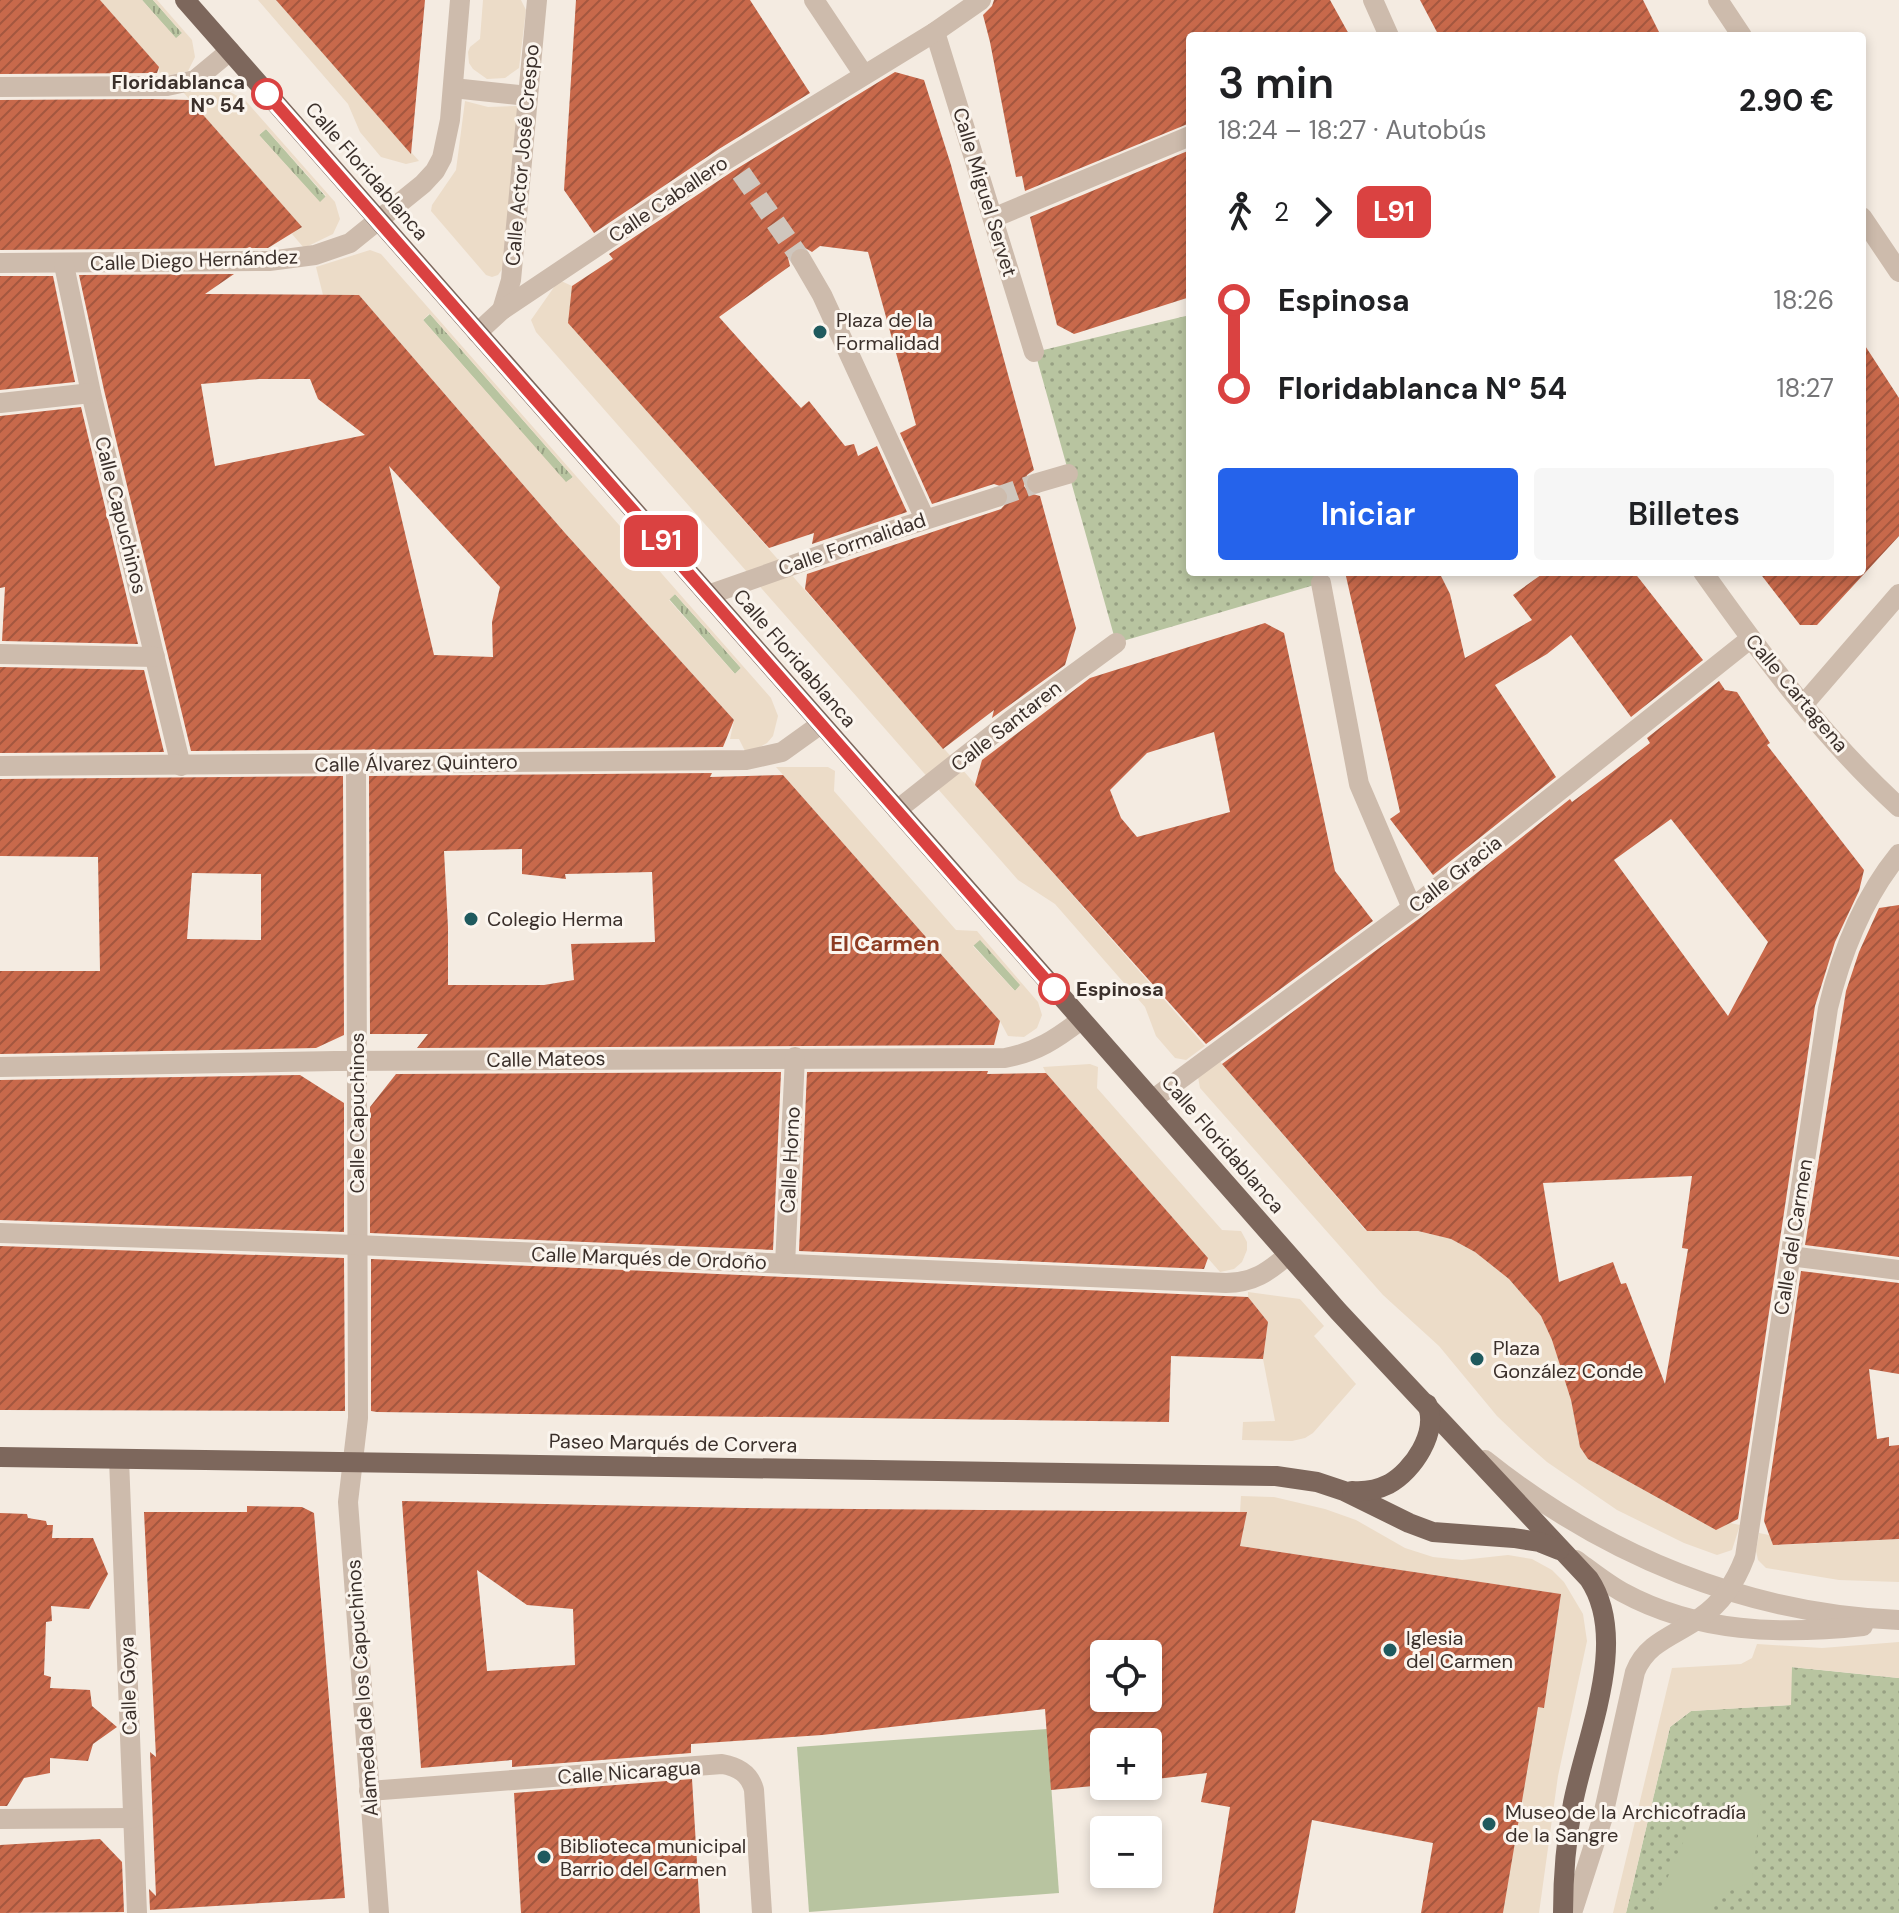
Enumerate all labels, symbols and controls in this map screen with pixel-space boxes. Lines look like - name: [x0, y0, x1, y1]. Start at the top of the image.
- street label: Calle Actor José Crespo: [499, 43, 545, 267]
- text: 3 min: [1218, 54, 1334, 112]
- place label: Floridablanca Nº 54: [112, 69, 245, 118]
- marker: Floridablanca Nº 54: [252, 79, 282, 109]
- text: 2.90 €: [1739, 81, 1834, 120]
- street label: Calle Floridablanca: [300, 96, 434, 246]
- street label: Calle Miguel Servet: [947, 104, 1023, 280]
- text: 18:24 – 18:27 · Autobús: [1218, 113, 1487, 147]
- street label: Calle Caballero: [603, 149, 733, 249]
- icon: walk: [1218, 190, 1262, 234]
- icon: forward: [1301, 190, 1345, 234]
- text: L91: [1373, 193, 1415, 230]
- text: 2: [1274, 195, 1289, 229]
- street label: Calle Diego Hernández: [90, 243, 298, 277]
- text: Espinosa: [1278, 281, 1410, 320]
- text: 18:26: [1774, 283, 1834, 317]
- place label: Plaza de la Formalidad: [836, 307, 939, 356]
- marker: Plaza de la Formalidad: [811, 323, 829, 341]
- text: Floridablanca Nº 54: [1278, 369, 1567, 408]
- text: 18:27: [1776, 371, 1834, 405]
- street label: Calle Capuchinos: [89, 434, 153, 596]
- button: Iniciar: [1218, 468, 1518, 560]
- button: Billetes: [1534, 468, 1834, 560]
- street label: Calle Formalidad: [775, 507, 929, 581]
- line badge: L91: [615, 515, 707, 567]
- text: L91: [640, 522, 682, 559]
- street label: Calle Floridablanca: [728, 583, 862, 733]
- street label: Calle Cartagena: [1740, 628, 1854, 758]
- street label: Calle Santaren: [945, 675, 1067, 777]
- street label: Calle Álvarez Quintero: [314, 748, 518, 778]
- street label: Calle Gracia: [1403, 829, 1507, 919]
- place label: Colegio Herma: [487, 906, 623, 932]
- marker: Colegio Herma: [462, 910, 480, 928]
- district label: El Carmen: [830, 929, 940, 958]
- marker: Espinosa: [1039, 974, 1069, 1004]
- place label: Espinosa: [1076, 976, 1164, 1002]
- street label: Calle Capuchinos: [344, 1032, 370, 1194]
- street label: Calle Mateos: [486, 1045, 606, 1073]
- street label: Calle Floridablanca: [1156, 1069, 1290, 1219]
- street label: Calle Horno: [774, 1106, 806, 1214]
- street label: Calle del Carmen: [1768, 1157, 1818, 1317]
- street label: Calle Marqués de Ordoño: [531, 1241, 767, 1275]
- place label: Plaza González Conde: [1493, 1335, 1643, 1384]
- marker: Plaza González Conde: [1468, 1350, 1486, 1368]
- street label: Paseo Marqués de Corvera: [549, 1428, 797, 1458]
- street label: Alameda de los Capuchinos: [340, 1559, 384, 1817]
- place label: Iglesia del Carmen: [1406, 1625, 1513, 1674]
- street label: Calle Goya: [113, 1636, 143, 1736]
- map controls: [1090, 1640, 1162, 1888]
- button: locate: [1090, 1640, 1162, 1712]
- marker: Iglesia del Carmen: [1381, 1641, 1399, 1659]
- button: +: [1090, 1728, 1162, 1800]
- street label: Calle Nicaragua: [556, 1754, 702, 1790]
- place label: Museo de la Archicofradía de la Sangre: [1505, 1799, 1746, 1848]
- marker: Museo de la Archicofradía de la Sangre: [1480, 1815, 1498, 1833]
- button: −: [1090, 1816, 1162, 1888]
- place label: Biblioteca municipal Barrio del Carmen: [560, 1833, 746, 1882]
- marker: Biblioteca municipal Barrio del Carmen: [535, 1848, 553, 1866]

